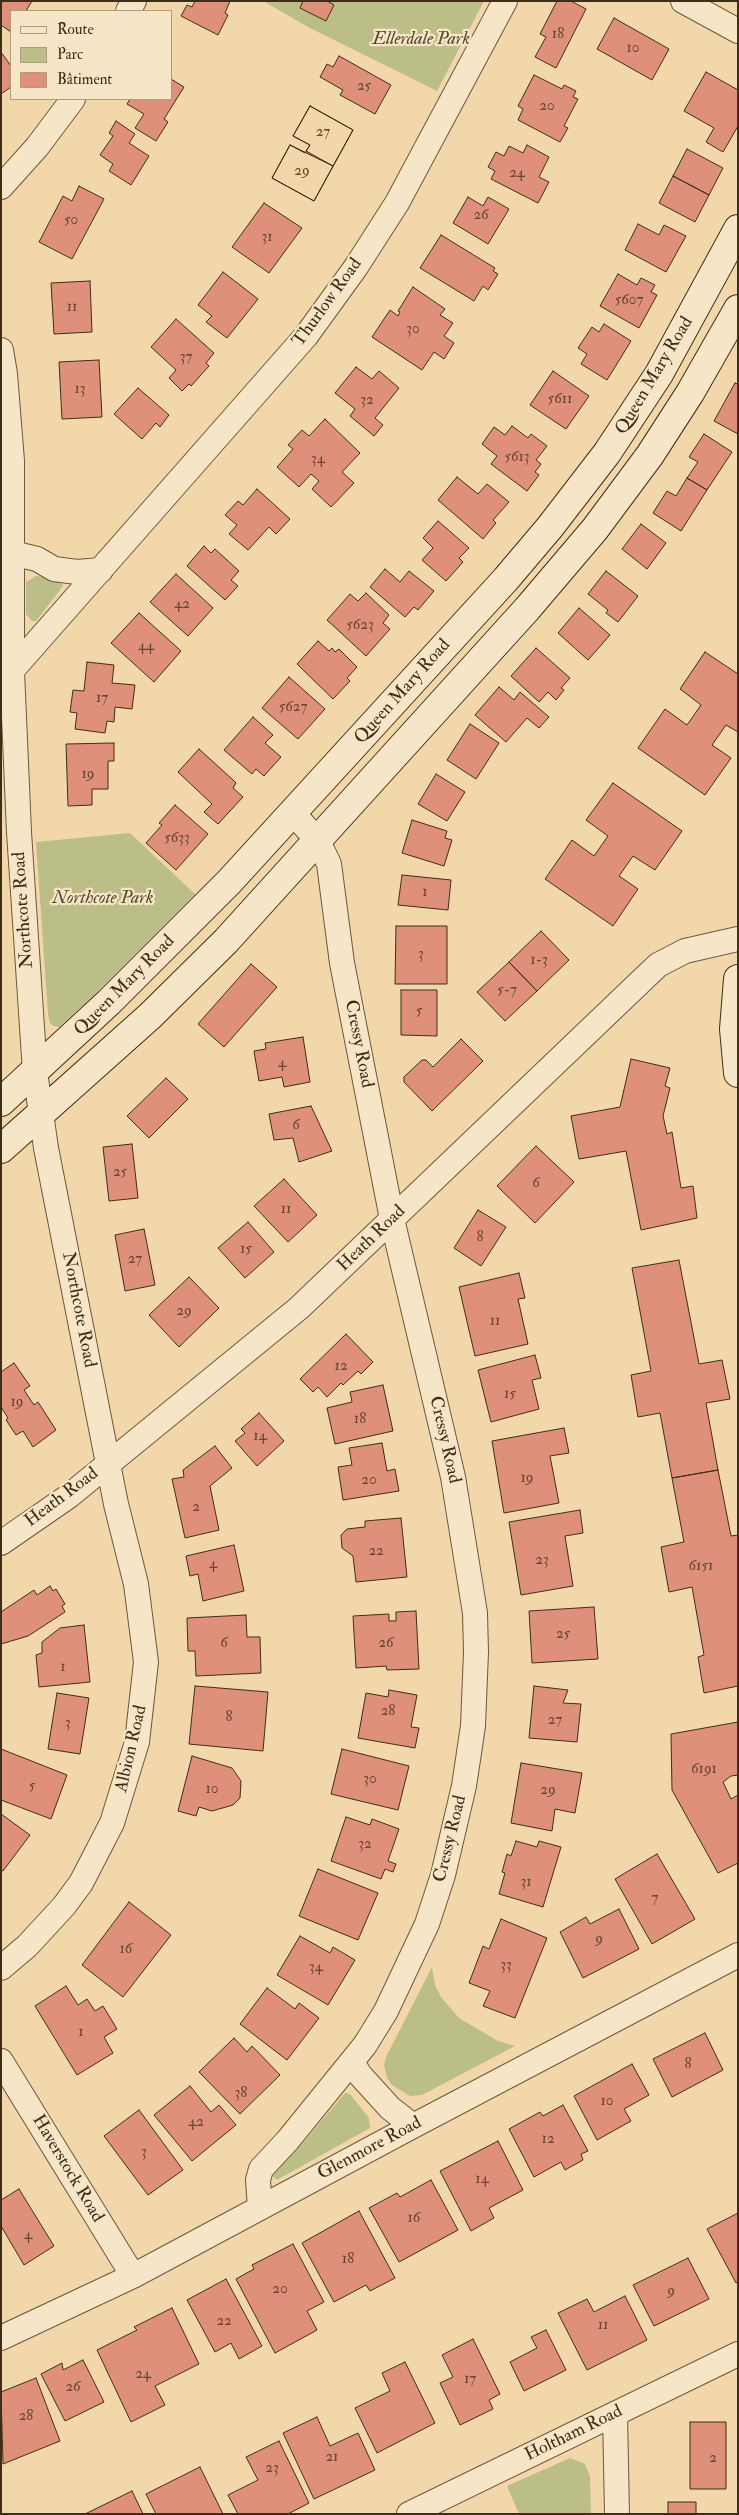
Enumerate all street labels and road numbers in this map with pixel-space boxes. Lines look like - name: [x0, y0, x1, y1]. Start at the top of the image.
- street label: Thurlow Road: [289, 254, 367, 352]
- street label: Queen Mary Road: [611, 313, 699, 439]
- street label: Queen Mary Road: [350, 635, 456, 749]
- street label: Northcote Road: [9, 851, 39, 969]
- street label: Queen Mary Road: [70, 931, 180, 1041]
- street label: Cressy Road: [339, 998, 377, 1090]
- street label: Heath Road: [334, 1201, 410, 1277]
- street label: Northcote Road: [56, 1251, 100, 1369]
- street label: Cressy Road: [423, 1394, 465, 1486]
- street label: Heath Road: [21, 1463, 103, 1533]
- street label: Albion Road: [111, 1703, 153, 1795]
- street label: Cressy Road: [430, 1793, 472, 1885]
- street label: Haverstock Road: [26, 2111, 108, 2227]
- street label: Glenmore Road: [314, 2113, 426, 2185]
- street label: Holtham Road: [522, 2401, 626, 2467]

